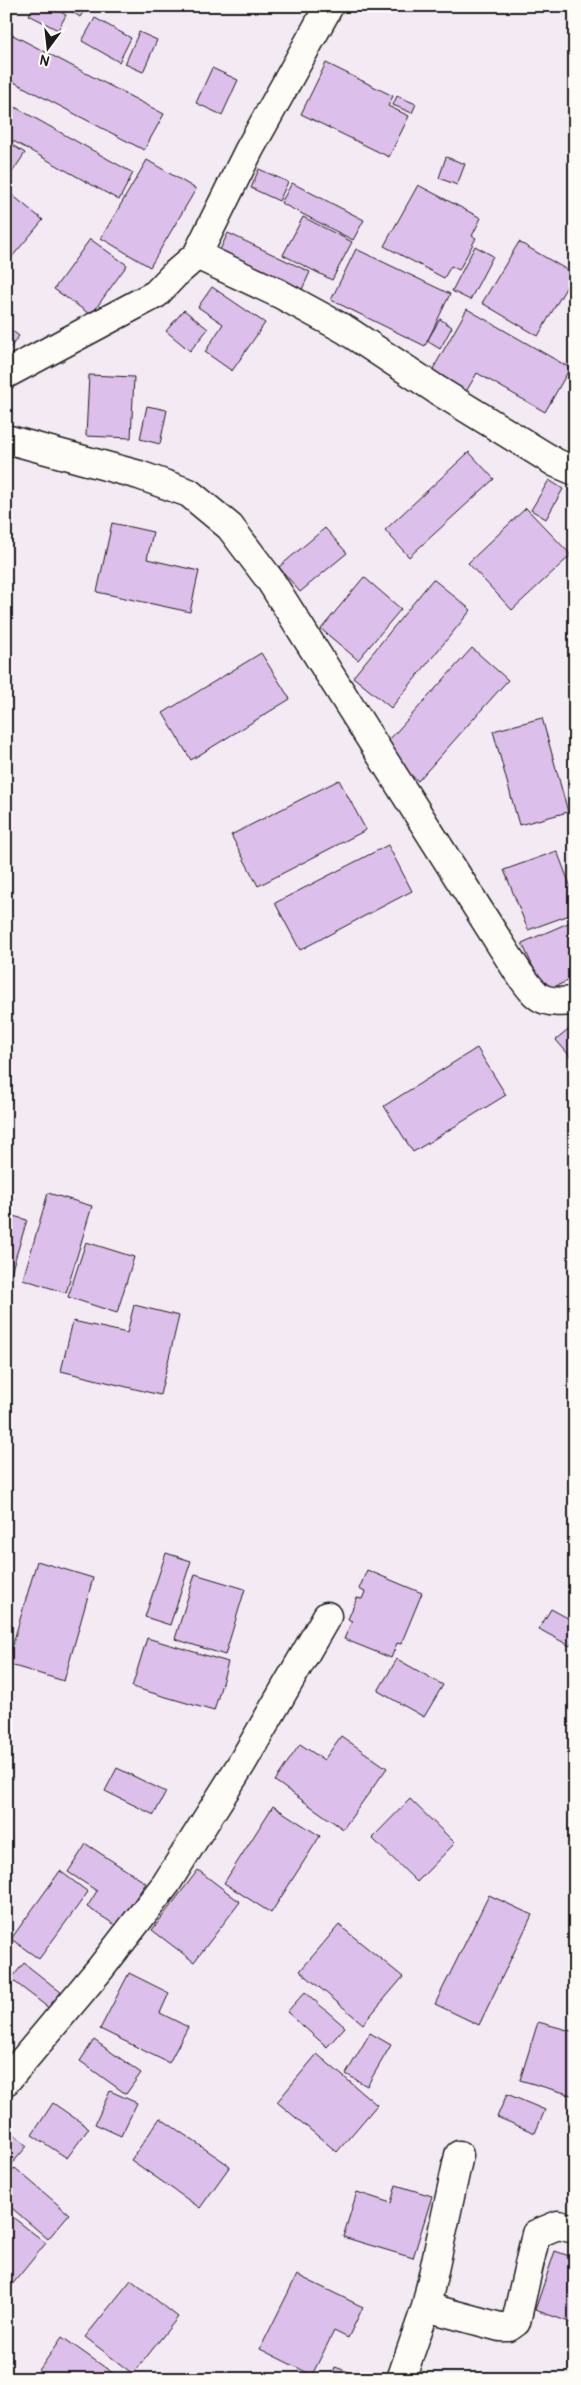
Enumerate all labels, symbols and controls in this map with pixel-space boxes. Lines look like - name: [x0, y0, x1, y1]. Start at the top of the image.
- north arrow: [22, 22, 72, 72]
- text: N: [38, 51, 52, 70]

